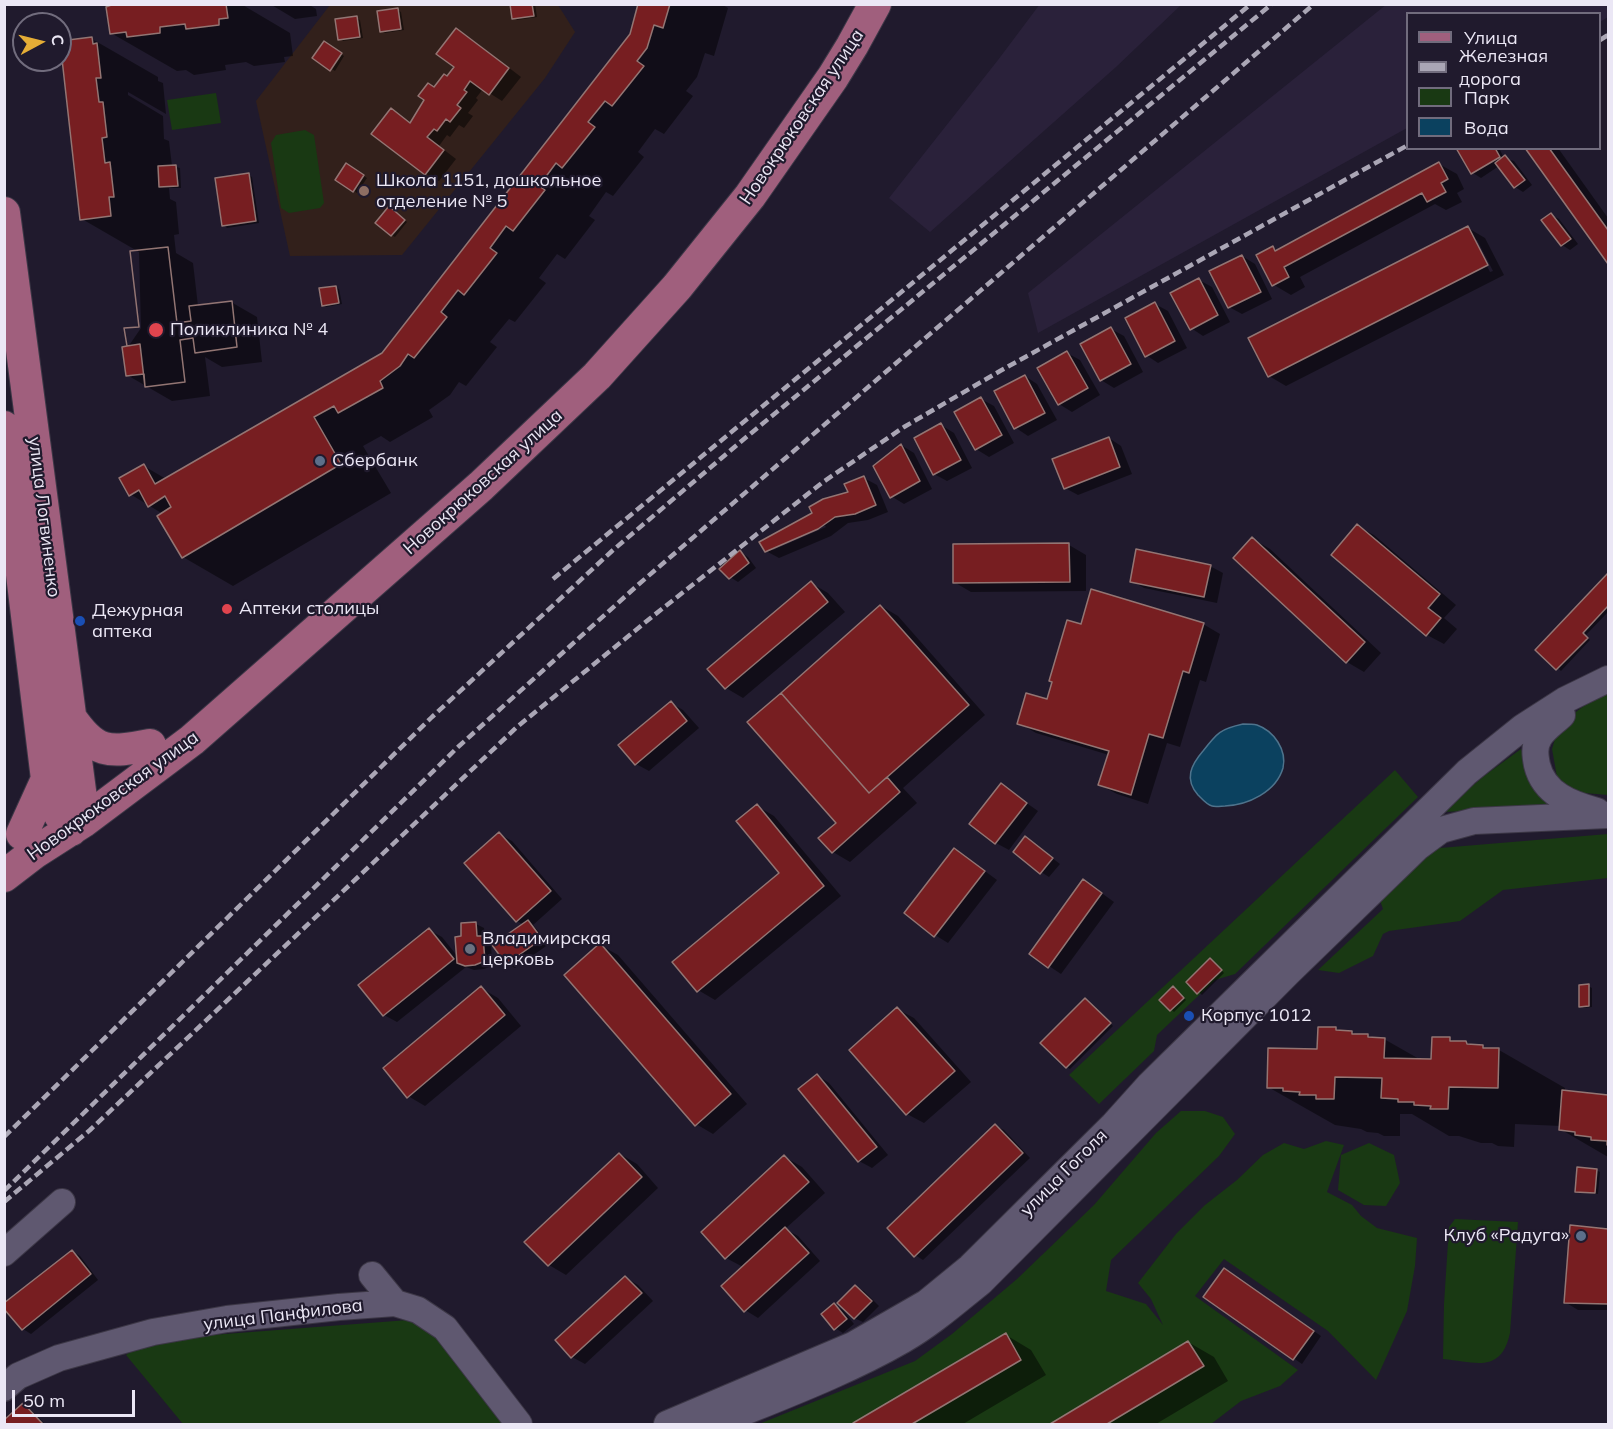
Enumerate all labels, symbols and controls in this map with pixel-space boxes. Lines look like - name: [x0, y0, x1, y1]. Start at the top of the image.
- north arrow: [12, 12, 72, 72]
- legend: [1406, 12, 1601, 150]
- street label: Новокрюковская улица: [735, 25, 869, 209]
- text: Улица: [1464, 26, 1518, 49]
- text: С: [47, 33, 68, 47]
- text: Железная дорога: [1459, 44, 1548, 90]
- text: Парк: [1464, 86, 1509, 109]
- text: Вода: [1464, 116, 1509, 139]
- place label: Школа 1151, дошкольное отделение № 5: [376, 170, 601, 213]
- marker: Школа 1151, дошкольное отделение № 5: [357, 184, 371, 198]
- place label: Поликлиника № 4: [170, 319, 328, 341]
- marker: Поликлиника № 4: [147, 321, 165, 339]
- street label: Новокрюковская улица: [399, 405, 567, 559]
- street label: улица Логвиненко: [23, 435, 65, 599]
- place label: Сбербанк: [332, 450, 418, 472]
- marker: Сбербанк: [313, 454, 327, 468]
- place label: Аптеки столицы: [239, 598, 379, 620]
- place label: Дежурная аптека: [92, 600, 183, 642]
- marker: Аптеки столицы: [220, 602, 234, 616]
- marker: Дежурная аптека: [73, 614, 87, 628]
- street label: Новокрюковская улица: [23, 727, 203, 865]
- place label: Владимирская церковь: [482, 928, 611, 970]
- marker: Владимирская церковь: [463, 942, 477, 956]
- place label: Корпус 1012: [1201, 1005, 1311, 1027]
- marker: Корпус 1012: [1182, 1009, 1196, 1023]
- street label: улица Гоголя: [1016, 1125, 1112, 1221]
- place label: Клуб «Радуга»: [1444, 1225, 1569, 1247]
- marker: Клуб «Радуга»: [1574, 1229, 1588, 1243]
- street label: улица Панфилова: [202, 1295, 364, 1335]
- scale bar: [15, 1378, 138, 1416]
- text: 50 m: [23, 1389, 65, 1412]

